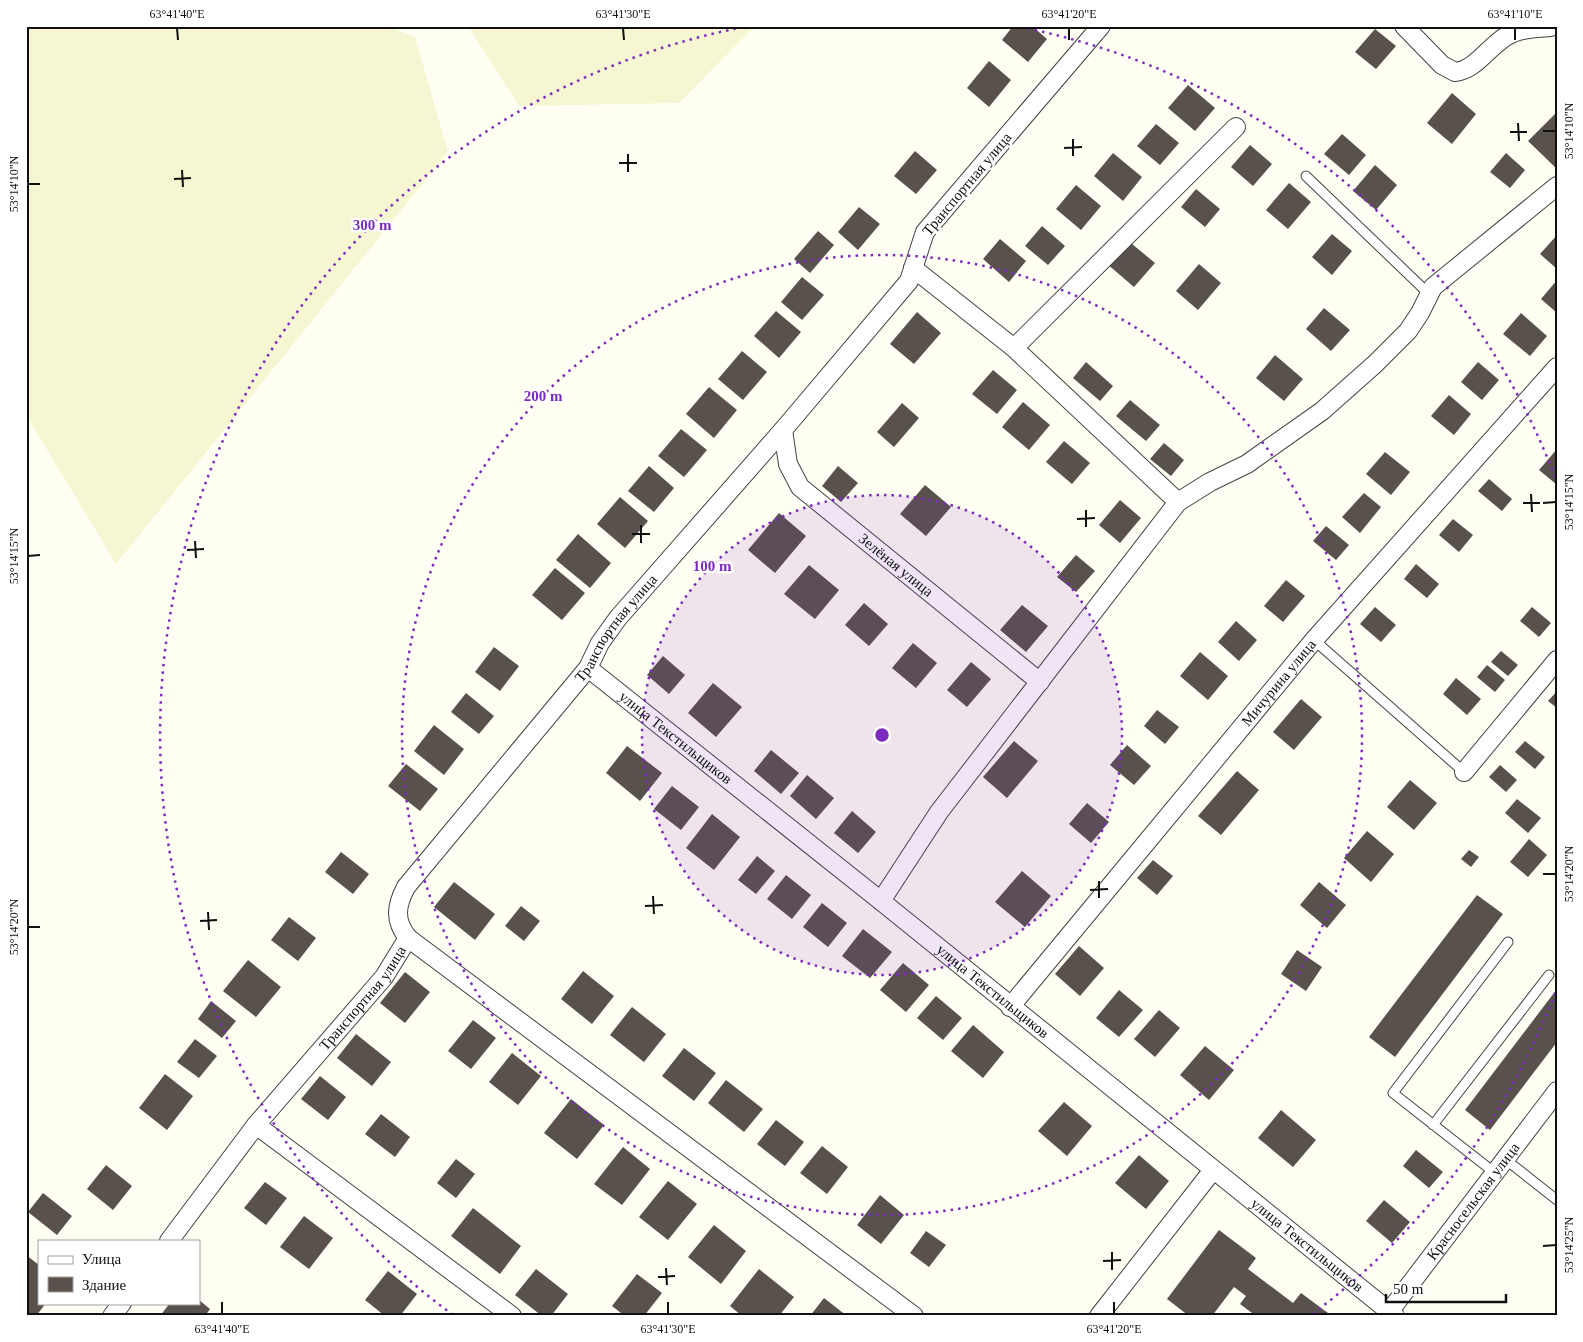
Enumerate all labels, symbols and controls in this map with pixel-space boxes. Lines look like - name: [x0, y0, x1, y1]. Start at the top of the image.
- text: 63°41'40"E: [149, 7, 205, 21]
- text: 63°41'30"E: [595, 7, 651, 21]
- text: 63°41'20"E: [1041, 7, 1097, 21]
- text: 63°41'10"E: [1487, 7, 1543, 21]
- text: 53°14'10"N: [1562, 102, 1576, 159]
- street label: Транспортная улица: [919, 129, 1015, 239]
- text: 53°14'10"N: [7, 155, 21, 212]
- text: 300 m: [353, 217, 392, 233]
- text: 200 m: [524, 388, 563, 404]
- text: 53°14'15"N: [1562, 473, 1576, 530]
- text: 53°14'15"N: [7, 527, 21, 584]
- street label: Зелёная улица: [856, 530, 937, 600]
- text: 100 m: [693, 558, 732, 574]
- street label: Транспортная улица: [572, 571, 661, 685]
- street label: Мичурина улица: [1238, 636, 1319, 729]
- street label: улица Текстильщиков: [616, 688, 735, 787]
- centre of rings: [873, 726, 891, 744]
- text: 53°14'20"N: [1562, 845, 1576, 902]
- text: 53°14'20"N: [7, 898, 21, 955]
- street label: улица Текстильщиков: [934, 941, 1052, 1041]
- street label: Транспортная улица: [316, 943, 409, 1054]
- street label: Красносельская улица: [1424, 1139, 1523, 1263]
- street label: улица Текстильщиков: [1248, 1195, 1366, 1295]
- text: 53°14'25"N: [1562, 1216, 1576, 1273]
- legend: [38, 1240, 200, 1304]
- text: Улица: [82, 1251, 121, 1267]
- scale bar: [1386, 1272, 1506, 1304]
- text: Здание: [82, 1277, 126, 1293]
- text: 50 m: [1393, 1281, 1424, 1297]
- text: 63°41'40"E: [194, 1322, 250, 1336]
- text: 63°41'30"E: [640, 1322, 696, 1336]
- text: 63°41'20"E: [1086, 1322, 1142, 1336]

